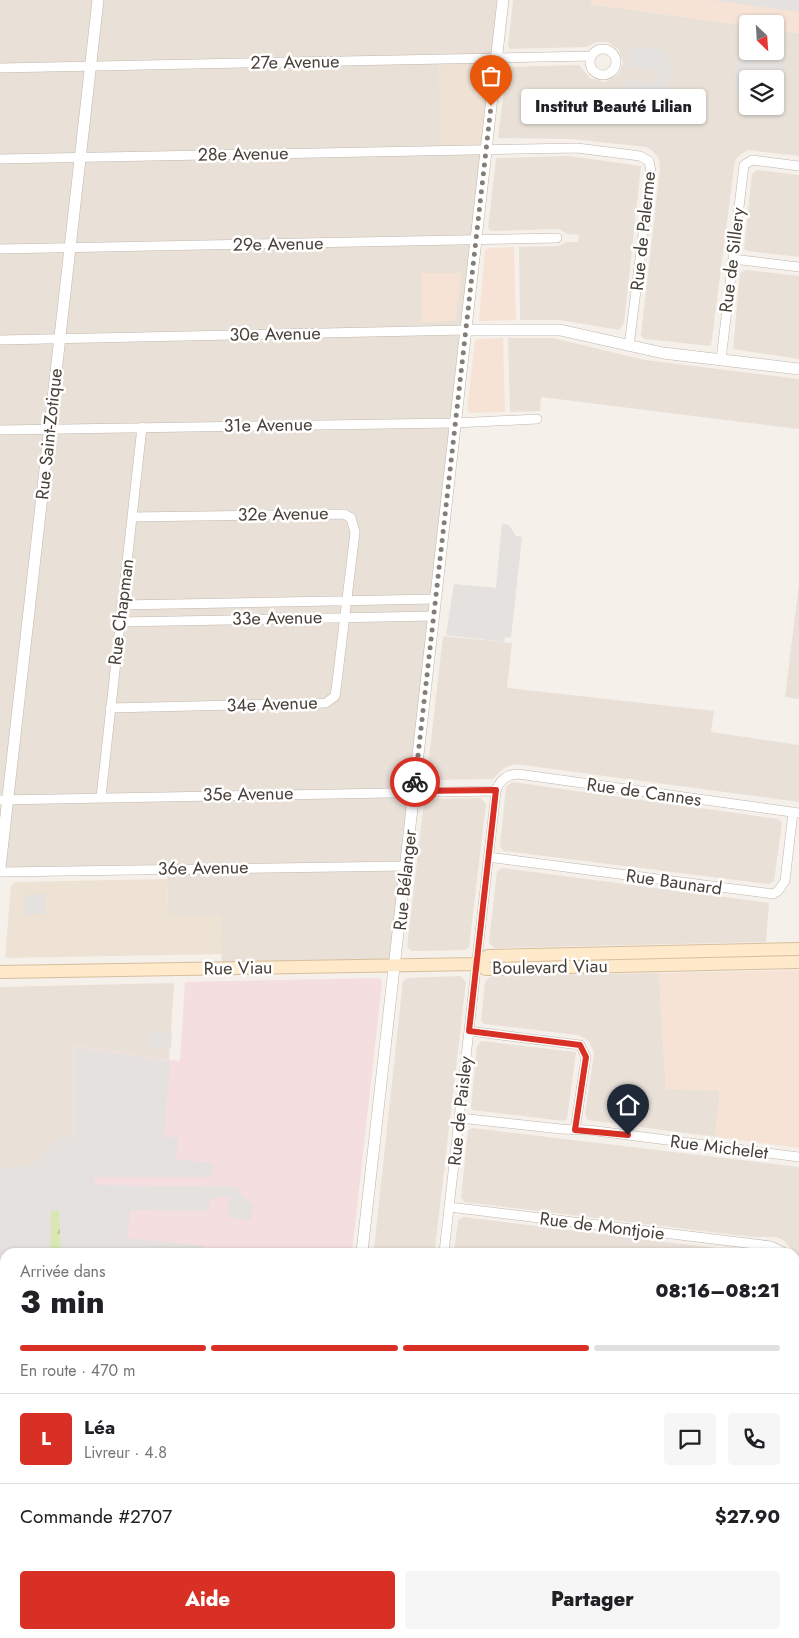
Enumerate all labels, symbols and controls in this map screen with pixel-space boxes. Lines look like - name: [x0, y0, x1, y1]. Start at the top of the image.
- north arrow: [739, 15, 784, 60]
- map controls: [739, 15, 784, 115]
- street label: 27e Avenue: [250, 48, 340, 76]
- pin: [470, 55, 512, 106]
- icon: bag: [477, 62, 505, 90]
- button: layers: [739, 70, 784, 115]
- callout: Institut Beauté Lilian: [521, 88, 706, 124]
- text: Institut Beauté Lilian: [535, 95, 692, 118]
- street label: 28e Avenue: [197, 140, 289, 168]
- street label: Rue de Palerme: [624, 170, 662, 292]
- street label: Rue de Sillery: [713, 206, 751, 314]
- street label: 29e Avenue: [232, 230, 324, 258]
- street label: 30e Avenue: [229, 320, 321, 348]
- street label: Rue Saint-Zotique: [29, 367, 69, 501]
- street label: 31e Avenue: [223, 411, 313, 439]
- street label: 32e Avenue: [237, 500, 329, 528]
- street label: Rue Chapman: [102, 557, 140, 667]
- street label: 33e Avenue: [232, 604, 322, 632]
- street label: 34e Avenue: [226, 689, 318, 719]
- courier: [390, 757, 440, 807]
- icon: bike: [401, 768, 429, 796]
- street label: Rue de Cannes: [585, 771, 703, 813]
- street label: 35e Avenue: [202, 780, 294, 808]
- street label: Rue Bélanger: [387, 827, 423, 932]
- street label: 36e Avenue: [157, 854, 249, 882]
- street label: Rue Baunard: [624, 862, 724, 902]
- street label: Boulevard Viau: [492, 953, 608, 981]
- street label: Rue Viau: [203, 954, 273, 982]
- street label: Rue de Paisley: [441, 1055, 479, 1167]
- pin: [607, 1084, 649, 1135]
- icon: home: [614, 1091, 642, 1119]
- street label: Rue Michelet: [669, 1128, 770, 1166]
- street label: Rue de Montjoie: [538, 1205, 666, 1247]
- text: Arrivée dans: [20, 1260, 105, 1283]
- text: 08:16–08:21: [656, 1277, 780, 1304]
- text: 3 min: [20, 1279, 105, 1325]
- text: En route · 470 m: [20, 1359, 135, 1382]
- button: chat: [664, 1413, 716, 1465]
- button: phone: [728, 1413, 780, 1465]
- text: Léa: [84, 1414, 115, 1441]
- text: L: [41, 1425, 51, 1452]
- text: Livreur · 4.8: [84, 1441, 167, 1464]
- text: Commande #2707: [20, 1503, 172, 1530]
- text: $27.90: [715, 1503, 780, 1530]
- button: Aide: [20, 1571, 395, 1629]
- button: Partager: [405, 1571, 780, 1629]

